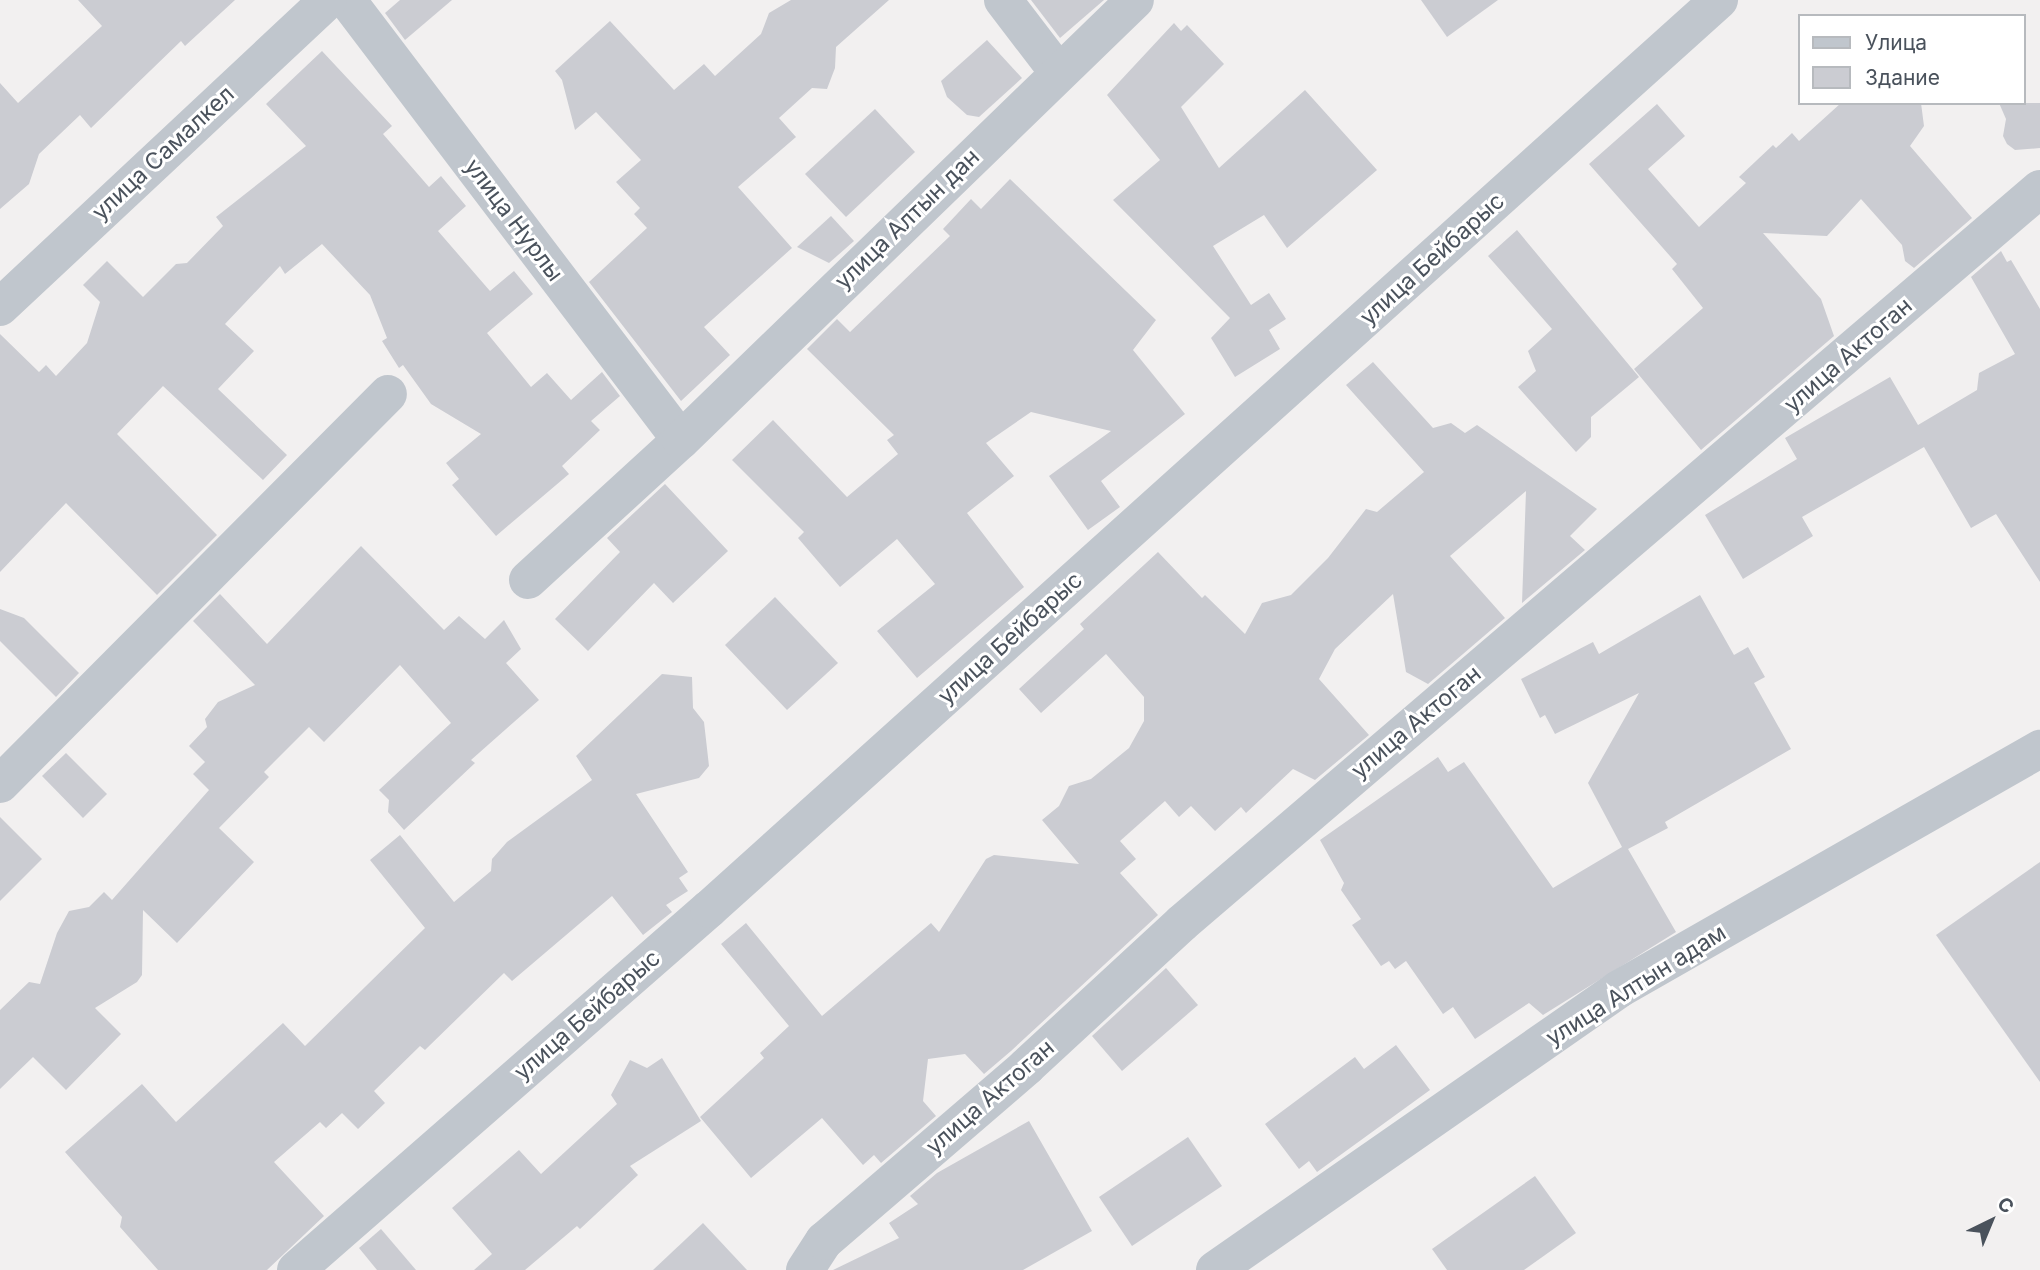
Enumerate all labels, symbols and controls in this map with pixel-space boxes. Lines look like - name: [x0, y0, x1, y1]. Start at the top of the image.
- legend: [1798, 14, 2026, 105]
- text: Улица: [1865, 30, 1927, 55]
- text: Здание: [1865, 65, 1940, 90]
- street label: улица Самалкел: [86, 80, 240, 226]
- street label: улица Алтын дан: [829, 143, 985, 295]
- street label: улица Нурлы: [459, 153, 569, 287]
- street label: улица Бейбарыс: [1354, 187, 1510, 331]
- street label: улица Актоган: [1778, 292, 1918, 418]
- street label: улица Бейбарыс: [932, 566, 1088, 710]
- street label: улица Актоган: [1346, 660, 1486, 784]
- street label: улица Алтын адам: [1541, 918, 1731, 1052]
- street label: улица Бейбарыс: [508, 944, 666, 1086]
- street label: улица Актоган: [920, 1034, 1060, 1160]
- north arrow: [1956, 1186, 2026, 1256]
- text: С: [1993, 1192, 2019, 1218]

